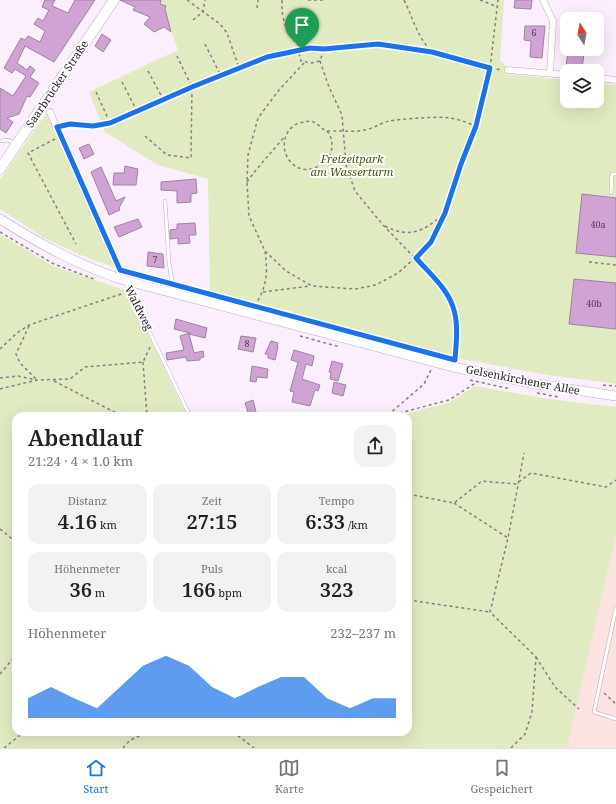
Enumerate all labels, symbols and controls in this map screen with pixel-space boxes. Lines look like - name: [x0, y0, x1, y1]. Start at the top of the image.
- pin: [285, 8, 319, 49]
- north arrow: [560, 12, 604, 56]
- map controls: [560, 12, 604, 108]
- icon: arrive: [291, 14, 313, 36]
- house number: 6: [531, 26, 537, 39]
- street label: Saarbrücker Straße: [22, 37, 91, 130]
- button: layers: [560, 64, 604, 108]
- park label: Freizeitpark am Wasserturm: [311, 151, 394, 179]
- house number: 40a: [590, 218, 606, 231]
- house number: 7: [152, 253, 158, 266]
- street label: Waldweg: [122, 283, 157, 333]
- house number: 40b: [586, 297, 602, 310]
- house number: 8: [244, 337, 250, 350]
- street label: Gelsenkirchener Allee: [465, 361, 582, 398]
- text: Abendlauf: [28, 422, 142, 452]
- button: share: [354, 425, 396, 467]
- text: 21:24 · 4 × 1.0 km: [28, 452, 133, 470]
- text: Distanz: [68, 493, 107, 508]
- text: Zeit: [202, 493, 222, 508]
- text: Tempo: [319, 493, 354, 508]
- text: 4.16: [58, 508, 97, 535]
- text: 27:15: [187, 508, 237, 535]
- text: 6:33: [305, 508, 345, 535]
- text: km: [97, 517, 117, 532]
- text: /km: [345, 517, 368, 532]
- text: Höhenmeter: [54, 561, 120, 576]
- text: Puls: [201, 561, 223, 576]
- text: kcal: [326, 561, 347, 576]
- text: 36: [69, 576, 92, 603]
- text: 166: [182, 576, 216, 603]
- text: 323: [320, 576, 354, 603]
- text: m: [92, 585, 105, 600]
- text: bpm: [216, 585, 242, 600]
- text: Höhenmeter: [28, 624, 106, 642]
- text: 232–237 m: [330, 624, 396, 642]
- tab: Start: [83, 757, 108, 796]
- tab: Karte: [275, 757, 304, 796]
- tab: Gespeichert: [470, 757, 533, 796]

